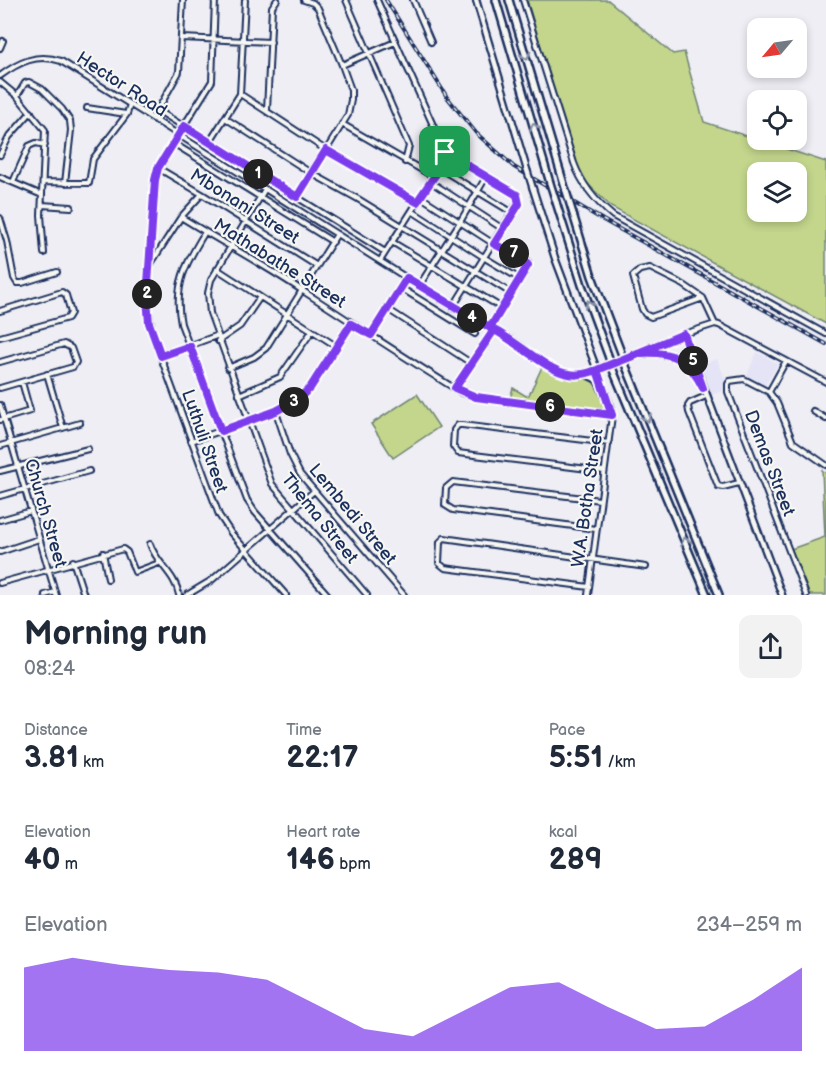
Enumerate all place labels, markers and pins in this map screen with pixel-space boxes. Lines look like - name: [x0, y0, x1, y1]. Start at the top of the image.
- pin: [419, 126, 470, 177]
- pin: 1: [243, 159, 273, 189]
- pin: 7: [499, 238, 529, 268]
- pin: 2: [132, 279, 162, 309]
- pin: 4: [457, 303, 487, 333]
- pin: 5: [678, 346, 708, 376]
- pin: 3: [279, 387, 309, 417]
- pin: 6: [535, 392, 565, 422]

